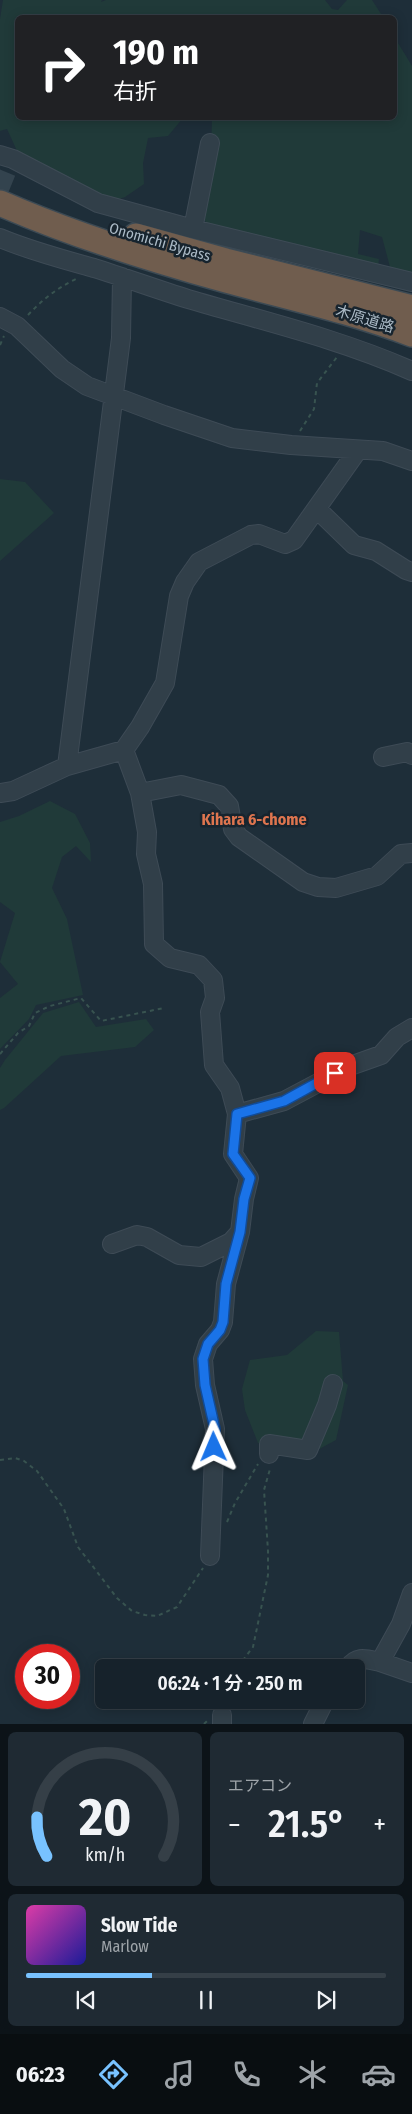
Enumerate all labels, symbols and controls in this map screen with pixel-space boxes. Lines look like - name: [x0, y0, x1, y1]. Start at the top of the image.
- text: 190 m: [113, 31, 199, 73]
- icon: right: [30, 35, 95, 100]
- text: 右折: [113, 78, 157, 105]
- street label: Onomichi Bypass: [107, 219, 213, 265]
- street label: 木原道路: [334, 302, 396, 336]
- district label: Kihara 6-chome: [201, 810, 307, 829]
- pin: [314, 1052, 356, 1094]
- icon: arrive: [321, 1059, 349, 1087]
- position arrow: [187, 1420, 239, 1472]
- speed limit sign: 30: [15, 1644, 80, 1709]
- text: 06:24 · 1 分 · 250 m: [157, 1672, 303, 1695]
- text: エアコン: [228, 1776, 292, 1795]
- text: 20: [78, 1786, 131, 1849]
- text: 21.5°: [268, 1801, 346, 1847]
- text: −: [228, 1808, 241, 1841]
- text: +: [373, 1808, 386, 1841]
- text: km/h: [85, 1844, 125, 1866]
- text: Slow Tide: [101, 1914, 177, 1937]
- text: Marlow: [101, 1937, 149, 1956]
- icon: previous: [72, 1986, 100, 2014]
- icon: pause: [192, 1986, 220, 2014]
- icon: next: [312, 1986, 340, 2014]
- icon: directions: [96, 2057, 131, 2092]
- icon: music: [162, 2057, 197, 2092]
- icon: phone: [229, 2057, 264, 2092]
- icon: climate: [295, 2057, 330, 2092]
- icon: car: [361, 2057, 396, 2092]
- text: 06:23: [16, 2061, 65, 2088]

